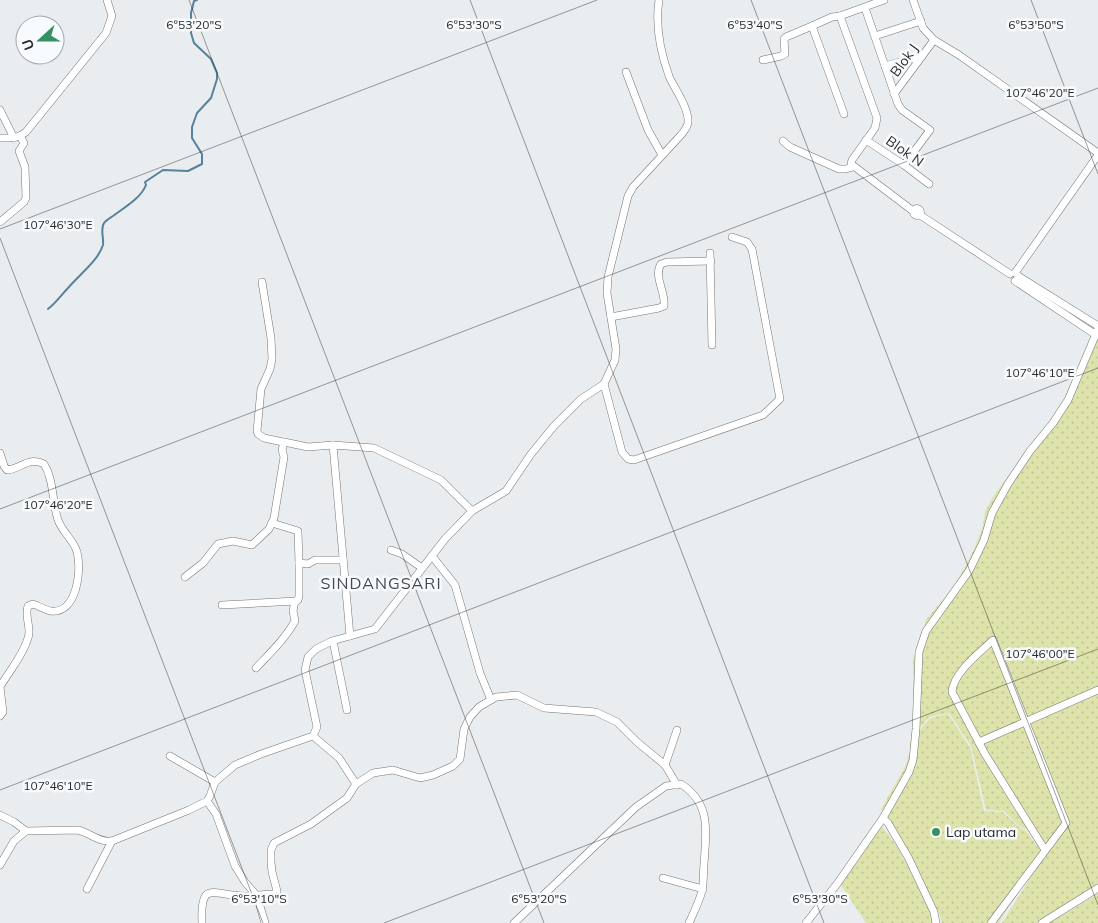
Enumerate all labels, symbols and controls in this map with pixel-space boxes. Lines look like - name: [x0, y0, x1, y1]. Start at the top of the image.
- north arrow: [15, 15, 65, 65]
- text: 6°53'20"S: [166, 17, 222, 32]
- text: 6°53'30"S: [446, 17, 502, 32]
- text: 6°53'40"S: [727, 17, 783, 32]
- text: 6°53'50"S: [1008, 17, 1064, 32]
- text: U: [18, 37, 38, 53]
- street label: Blok J: [886, 40, 922, 80]
- text: 107°46'20"E: [1005, 85, 1075, 100]
- street label: Blok N: [883, 132, 927, 170]
- text: 107°46'30"E: [23, 217, 93, 232]
- text: 107°46'10"E: [1005, 365, 1075, 380]
- text: 107°46'20"E: [23, 497, 93, 512]
- district label: SINDANGSARI: [320, 573, 442, 593]
- text: 107°46'00"E: [1005, 646, 1075, 661]
- text: 107°46'10"E: [23, 778, 93, 793]
- place label: Lap utama: [946, 823, 1016, 841]
- marker: Lap utama: [930, 826, 942, 838]
- text: 6°53'10"S: [231, 891, 287, 906]
- text: 6°53'20"S: [511, 891, 567, 906]
- text: 6°53'30"S: [792, 891, 848, 906]

